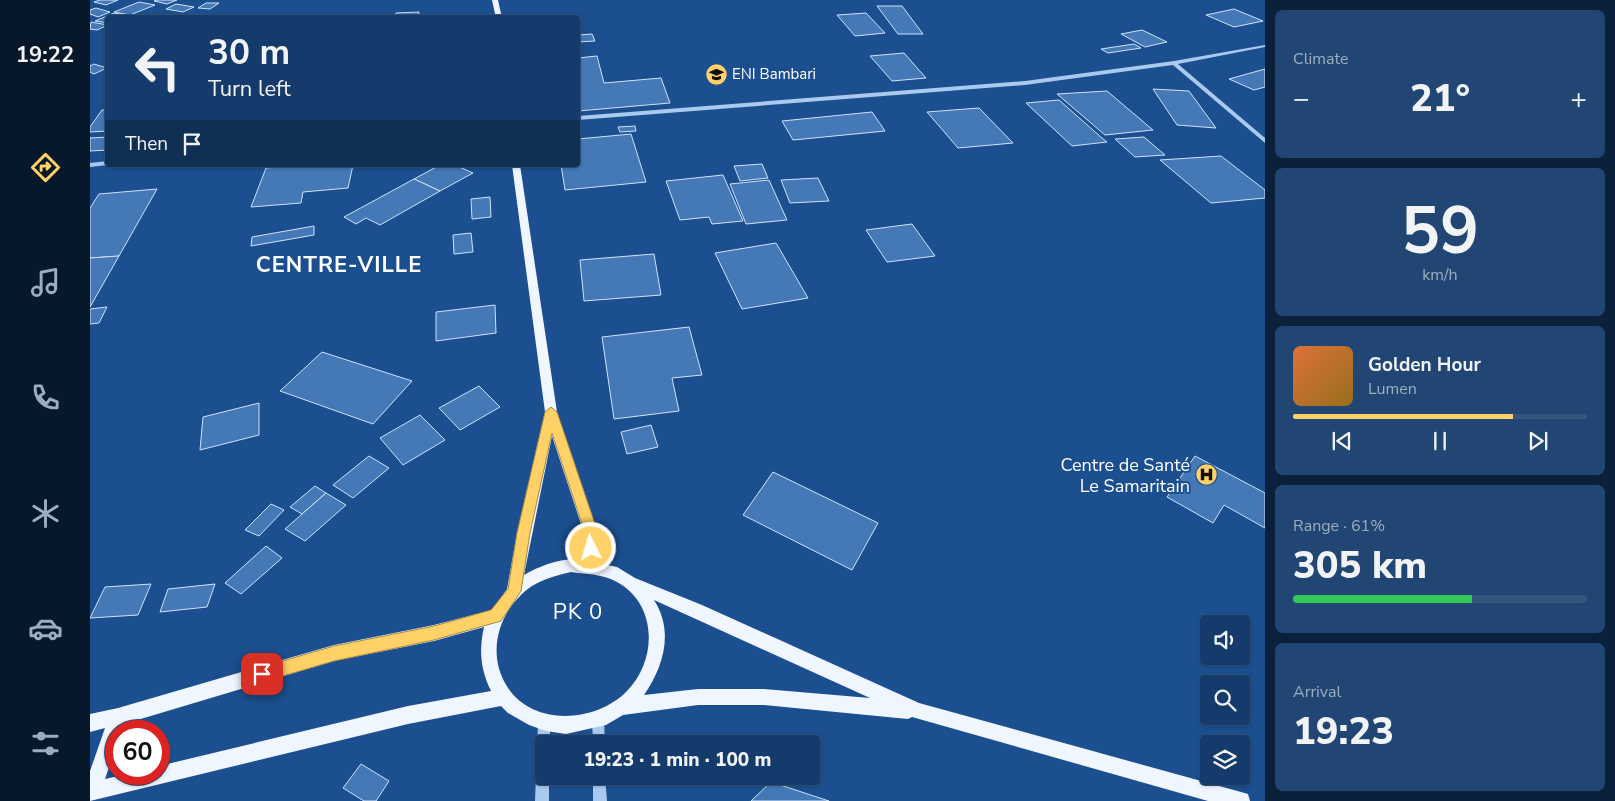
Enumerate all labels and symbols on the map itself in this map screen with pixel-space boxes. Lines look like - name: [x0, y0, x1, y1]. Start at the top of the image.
- school or university icon: ENI Bambari: [704, 62, 728, 86]
- place label: ENI Bambari: [732, 64, 816, 84]
- district label: CENTRE-VILLE: [256, 250, 422, 280]
- place label: Centre de Santé Le Samaritain: [1061, 453, 1190, 498]
- hospital icon: Centre de Santé Le Samaritain: [1194, 463, 1218, 487]
- position arrow: [564, 521, 616, 573]
- district label: PK 0: [553, 597, 603, 627]
- pin: [241, 653, 283, 695]
- speed limit sign: 60: [105, 720, 170, 785]

